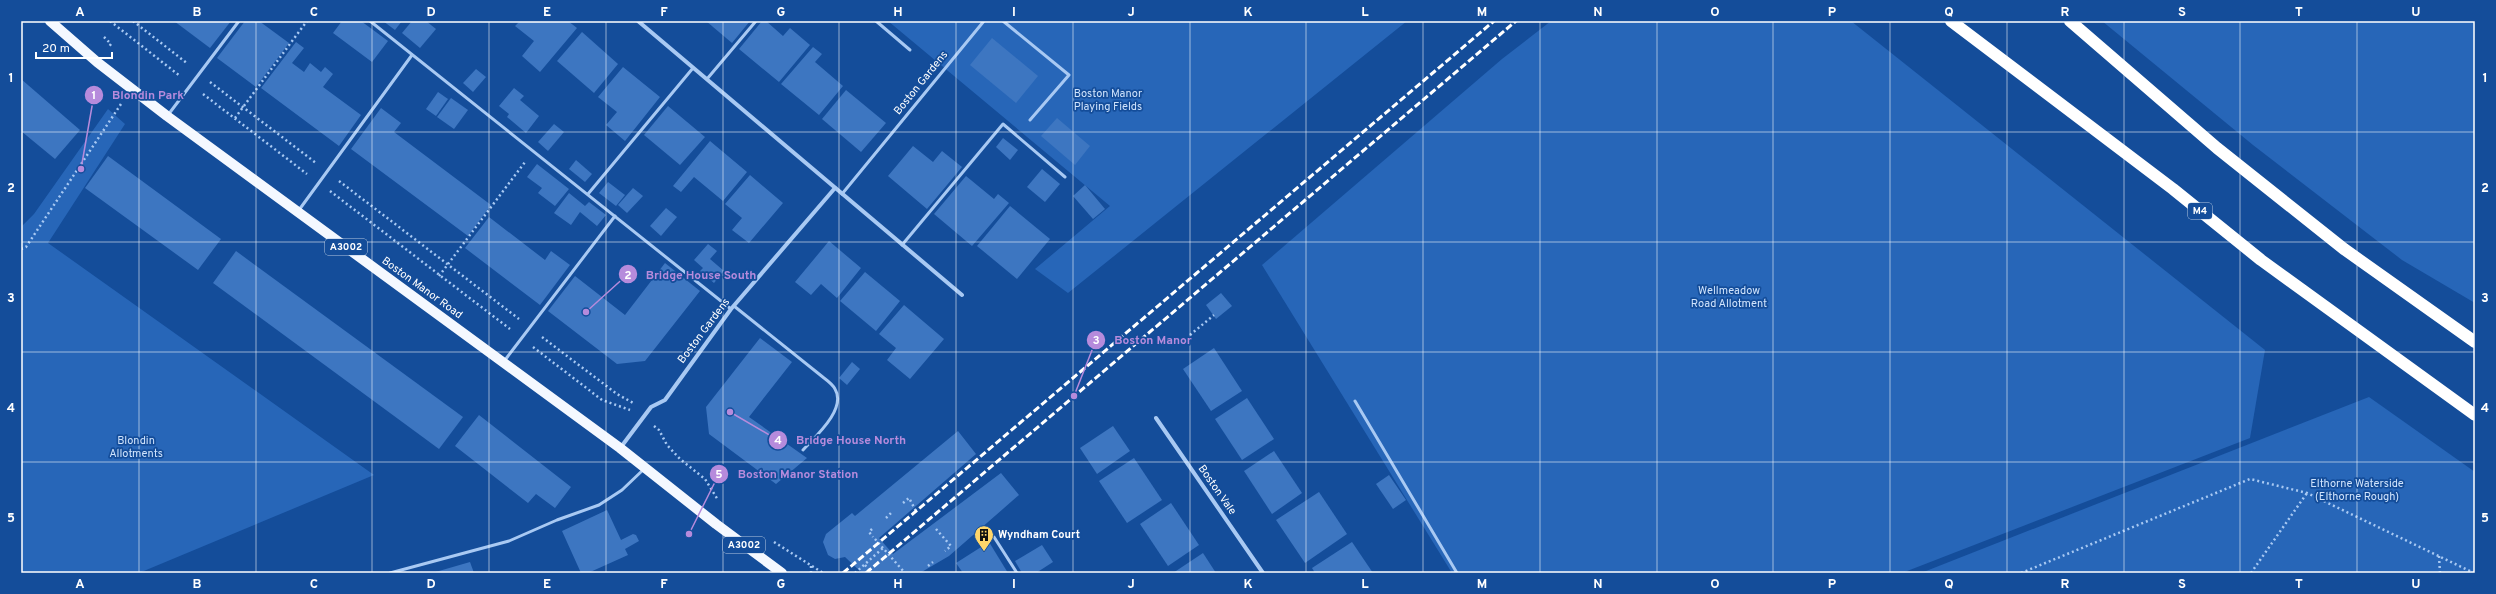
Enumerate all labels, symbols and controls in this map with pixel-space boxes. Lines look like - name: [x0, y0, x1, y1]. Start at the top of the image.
- text: A: [75, 5, 85, 21]
- text: B: [193, 5, 202, 21]
- text: C: [310, 5, 318, 21]
- text: D: [426, 5, 436, 21]
- text: E: [543, 5, 551, 21]
- text: F: [660, 5, 668, 21]
- text: G: [777, 5, 786, 21]
- text: H: [893, 5, 903, 21]
- text: I: [1012, 5, 1016, 21]
- text: J: [1127, 5, 1135, 21]
- text: K: [1243, 5, 1253, 21]
- text: L: [1361, 5, 1369, 21]
- text: M: [1477, 5, 1487, 21]
- text: N: [1593, 5, 1603, 21]
- text: O: [1710, 5, 1720, 21]
- text: P: [1828, 5, 1837, 21]
- text: Q: [1944, 5, 1954, 21]
- text: R: [2061, 5, 2070, 21]
- text: S: [2178, 5, 2186, 21]
- text: T: [2295, 5, 2303, 21]
- text: U: [2411, 5, 2421, 21]
- scale bar: [36, 34, 112, 60]
- text: 20 m: [42, 41, 70, 57]
- street label: Boston Gardens: [891, 48, 951, 118]
- text: 1: [8, 71, 14, 87]
- text: 1: [2482, 71, 2488, 87]
- callout: Blondin Park: [84, 83, 192, 107]
- park label: Boston Manor Playing Fields: [1074, 87, 1143, 114]
- text: 1: [92, 88, 96, 104]
- text: Blondin Park: [112, 88, 184, 104]
- text: 2: [7, 181, 15, 197]
- text: 2: [2481, 181, 2489, 197]
- road number: M4: [2188, 203, 2212, 219]
- road number: A3002: [325, 239, 367, 255]
- street label: Boston Manor Road: [379, 254, 465, 322]
- callout: Bridge House South: [618, 262, 765, 286]
- text: 2: [624, 268, 632, 284]
- text: Bridge House South: [646, 268, 756, 284]
- park label: Wellmeadow Road Allotment: [1691, 284, 1767, 311]
- text: 3: [7, 291, 15, 307]
- text: 3: [2481, 291, 2489, 307]
- street label: Boston Gardens: [675, 295, 733, 367]
- callout: Boston Manor: [1086, 328, 1200, 352]
- text: 3: [1092, 333, 1100, 349]
- text: Boston Manor: [1114, 333, 1192, 349]
- text: 4: [7, 401, 15, 417]
- text: 4: [2481, 401, 2489, 417]
- callout: Bridge House North: [768, 428, 914, 452]
- text: 4: [774, 433, 782, 449]
- text: Bridge House North: [796, 433, 906, 449]
- park label: Blondin Allotments: [109, 434, 163, 461]
- callout: Boston Manor Station: [709, 462, 866, 486]
- street label: Boston Vale: [1195, 462, 1239, 518]
- text: 5: [715, 467, 723, 483]
- text: Boston Manor Station: [738, 467, 858, 483]
- park label: Elthorne Waterside (Elthorne Rough): [2310, 477, 2404, 504]
- text: 5: [7, 511, 15, 527]
- text: 5: [2481, 511, 2489, 527]
- building icon: Wyndham Court: [973, 524, 995, 552]
- place label: Wyndham Court: [998, 528, 1080, 542]
- road number: A3002: [723, 537, 765, 553]
- text: A: [75, 577, 85, 593]
- text: B: [193, 577, 202, 593]
- text: C: [310, 577, 318, 593]
- text: D: [426, 577, 436, 593]
- text: E: [543, 577, 551, 593]
- text: F: [660, 577, 668, 593]
- text: G: [777, 577, 786, 593]
- text: H: [893, 577, 903, 593]
- text: I: [1012, 577, 1016, 593]
- text: J: [1127, 577, 1135, 593]
- text: K: [1243, 577, 1253, 593]
- text: L: [1361, 577, 1369, 593]
- text: M: [1477, 577, 1487, 593]
- text: N: [1593, 577, 1603, 593]
- text: O: [1710, 577, 1720, 593]
- text: P: [1828, 577, 1837, 593]
- text: Q: [1944, 577, 1954, 593]
- text: R: [2061, 577, 2070, 593]
- text: S: [2178, 577, 2186, 593]
- text: T: [2295, 577, 2303, 593]
- text: U: [2411, 577, 2421, 593]

